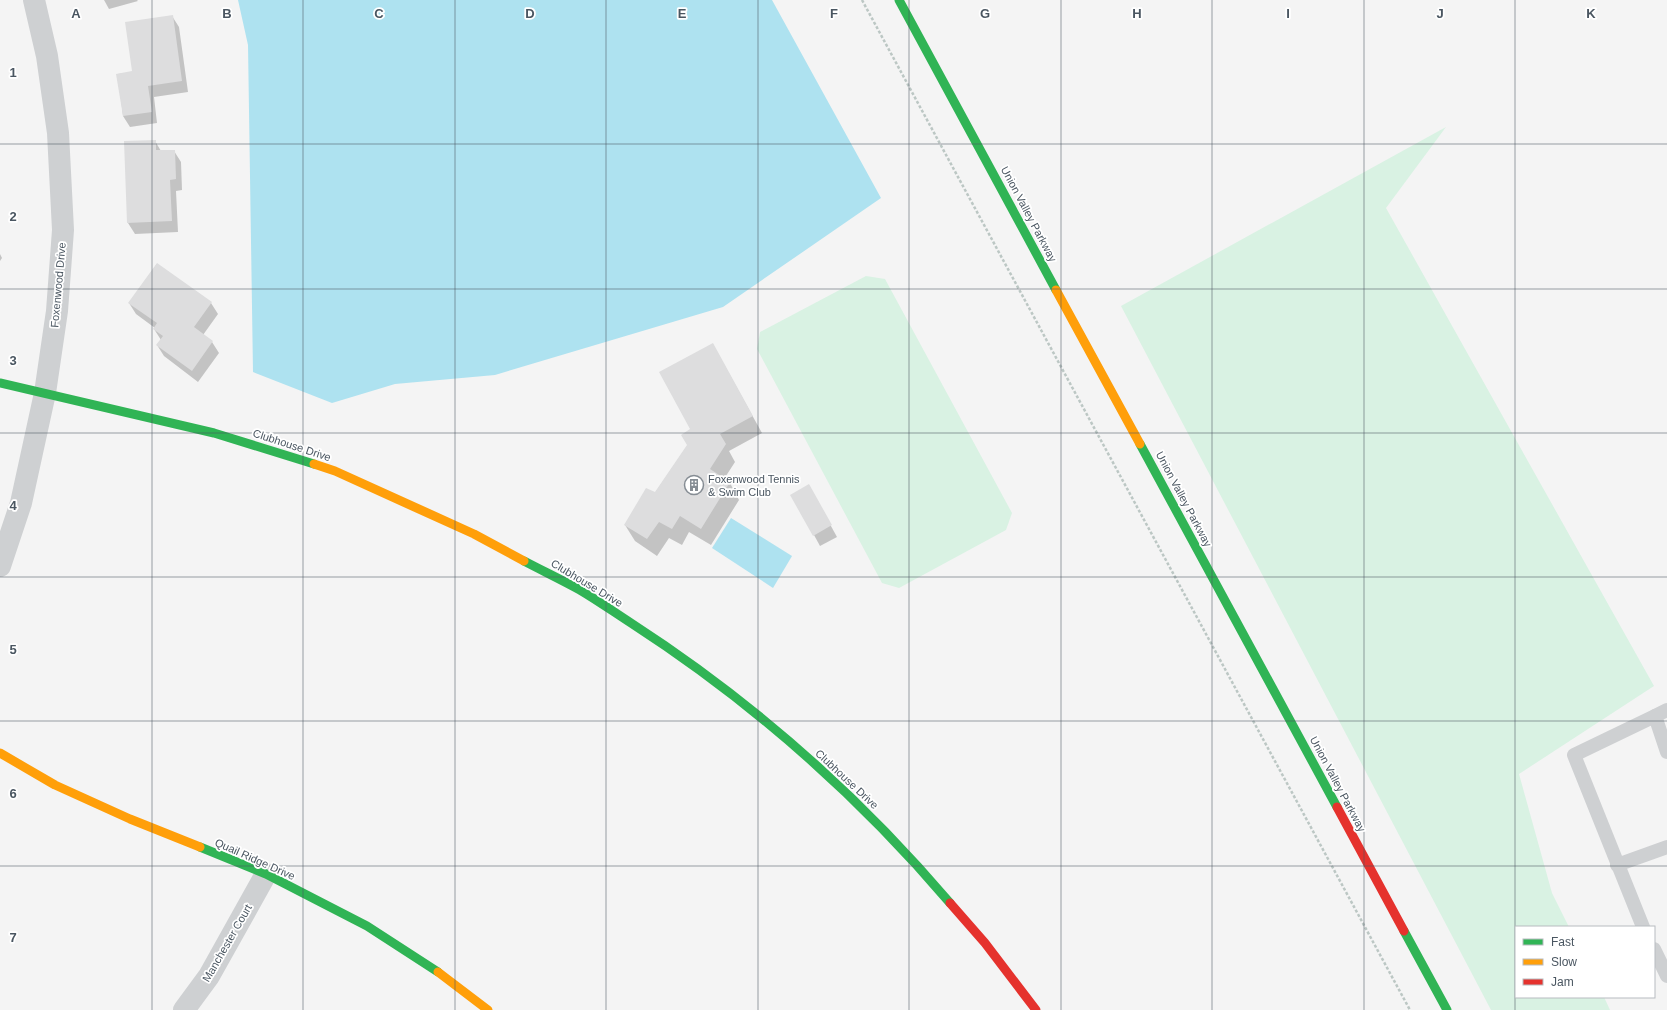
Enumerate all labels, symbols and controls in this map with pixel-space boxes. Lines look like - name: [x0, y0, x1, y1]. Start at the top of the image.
- text: A: [71, 6, 81, 21]
- text: B: [222, 6, 232, 21]
- text: C: [374, 6, 384, 21]
- text: D: [525, 6, 535, 21]
- text: E: [678, 6, 687, 21]
- text: F: [830, 6, 838, 21]
- text: G: [980, 6, 990, 21]
- text: H: [1132, 6, 1142, 21]
- text: I: [1286, 6, 1290, 21]
- text: J: [1436, 6, 1444, 21]
- text: K: [1586, 6, 1596, 21]
- text: 1: [9, 65, 17, 80]
- street label: Union Valley Parkway: [999, 164, 1059, 264]
- text: 2: [9, 209, 17, 224]
- street label: Foxenwood Drive: [48, 242, 68, 328]
- text: 3: [9, 353, 17, 368]
- street label: Clubhouse Drive: [251, 427, 333, 463]
- street label: Union Valley Parkway: [1154, 449, 1214, 549]
- place label: Foxenwood Tennis & Swim Club: [708, 473, 800, 498]
- building icon: Foxenwood Tennis & Swim Club: [683, 474, 705, 496]
- text: 4: [9, 498, 17, 513]
- street label: Clubhouse Drive: [549, 557, 625, 609]
- text: 5: [9, 642, 17, 657]
- street label: Union Valley Parkway: [1308, 734, 1368, 834]
- street label: Clubhouse Drive: [813, 747, 881, 811]
- text: 6: [9, 786, 17, 801]
- street label: Quail Ridge Drive: [213, 836, 297, 882]
- street label: Manchester Court: [200, 902, 254, 984]
- legend: [1515, 926, 1655, 998]
- text: 7: [9, 930, 17, 945]
- text: Fast: [1551, 935, 1575, 949]
- text: Slow: [1551, 955, 1577, 969]
- text: Jam: [1551, 975, 1574, 989]

